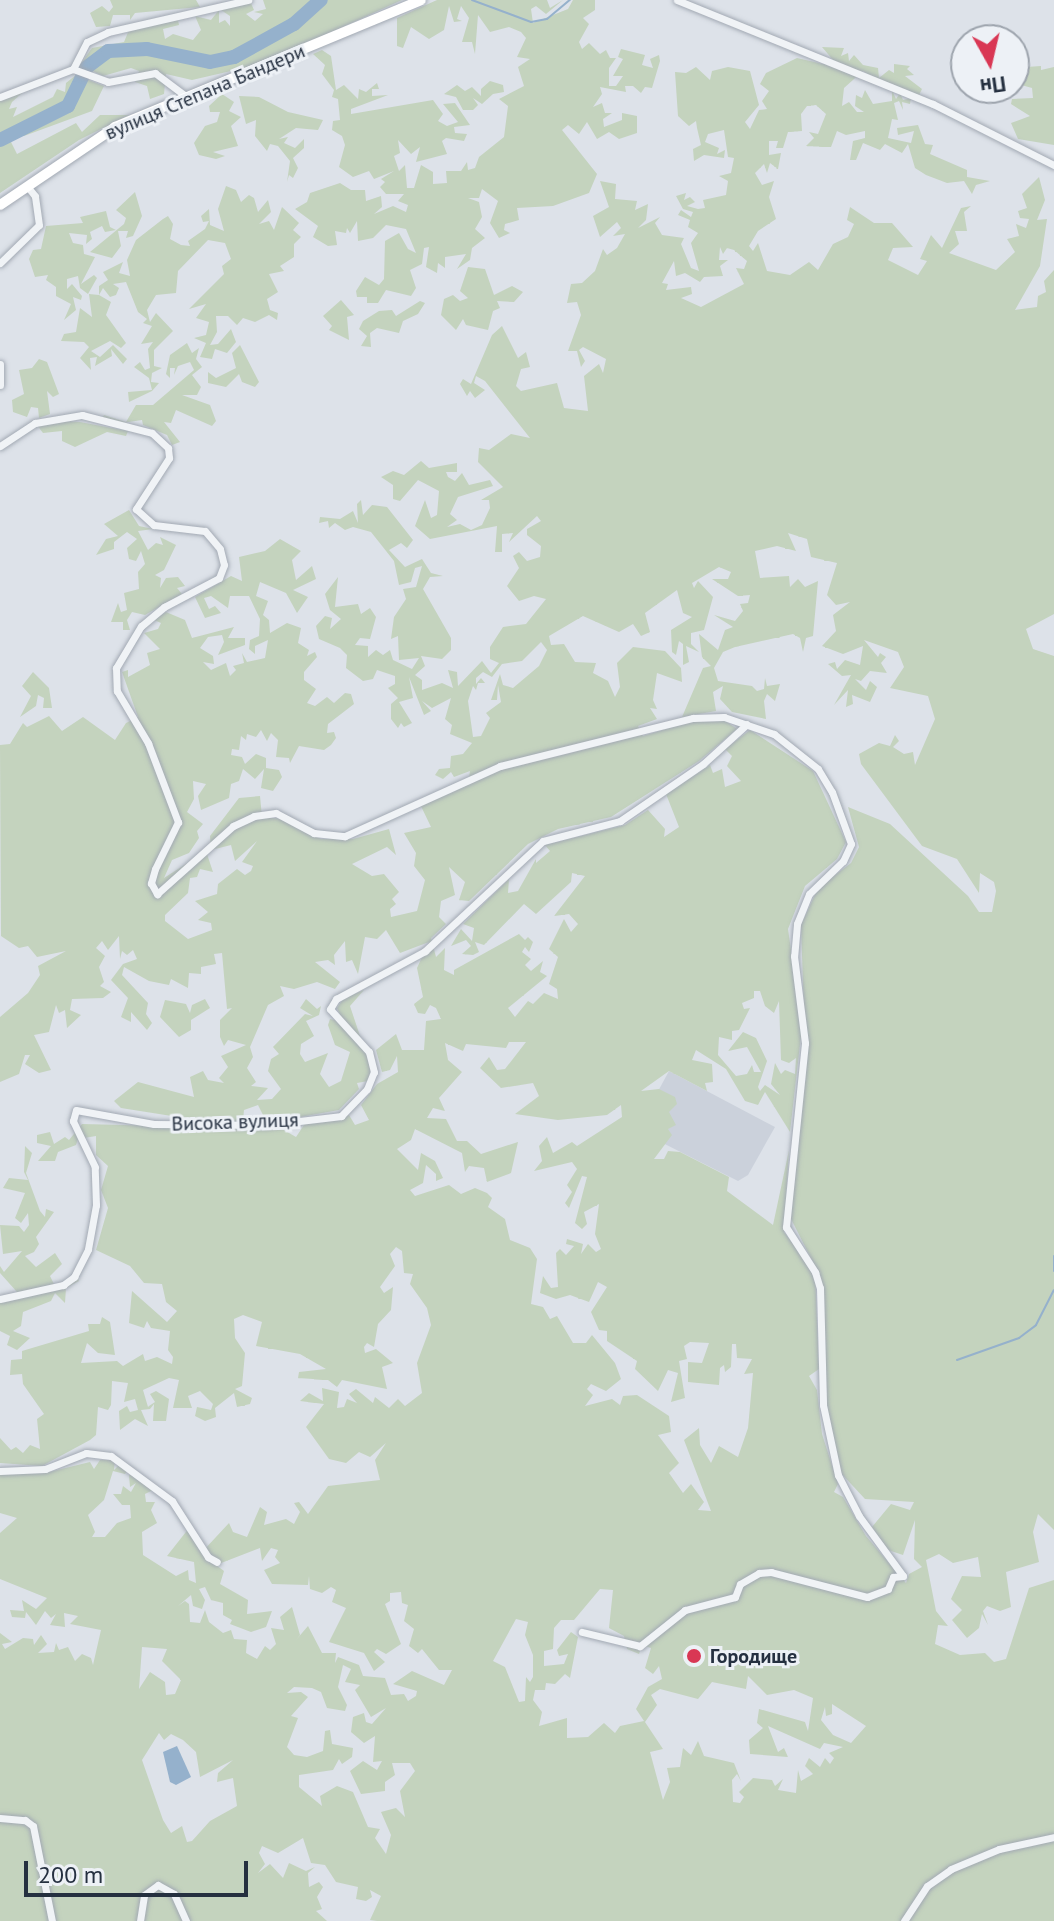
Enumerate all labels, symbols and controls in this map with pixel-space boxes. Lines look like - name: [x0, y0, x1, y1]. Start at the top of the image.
- north arrow: [950, 24, 1030, 104]
- street label: вулиця Степана Бандери: [101, 39, 309, 145]
- text: Пн: [978, 70, 1008, 101]
- street label: Висока вулиця: [171, 1108, 299, 1136]
- place label: Городище: [710, 1644, 797, 1668]
- marker: Городище: [685, 1647, 703, 1665]
- scale bar: [28, 1845, 252, 1895]
- text: 200 m: [38, 1859, 103, 1890]

